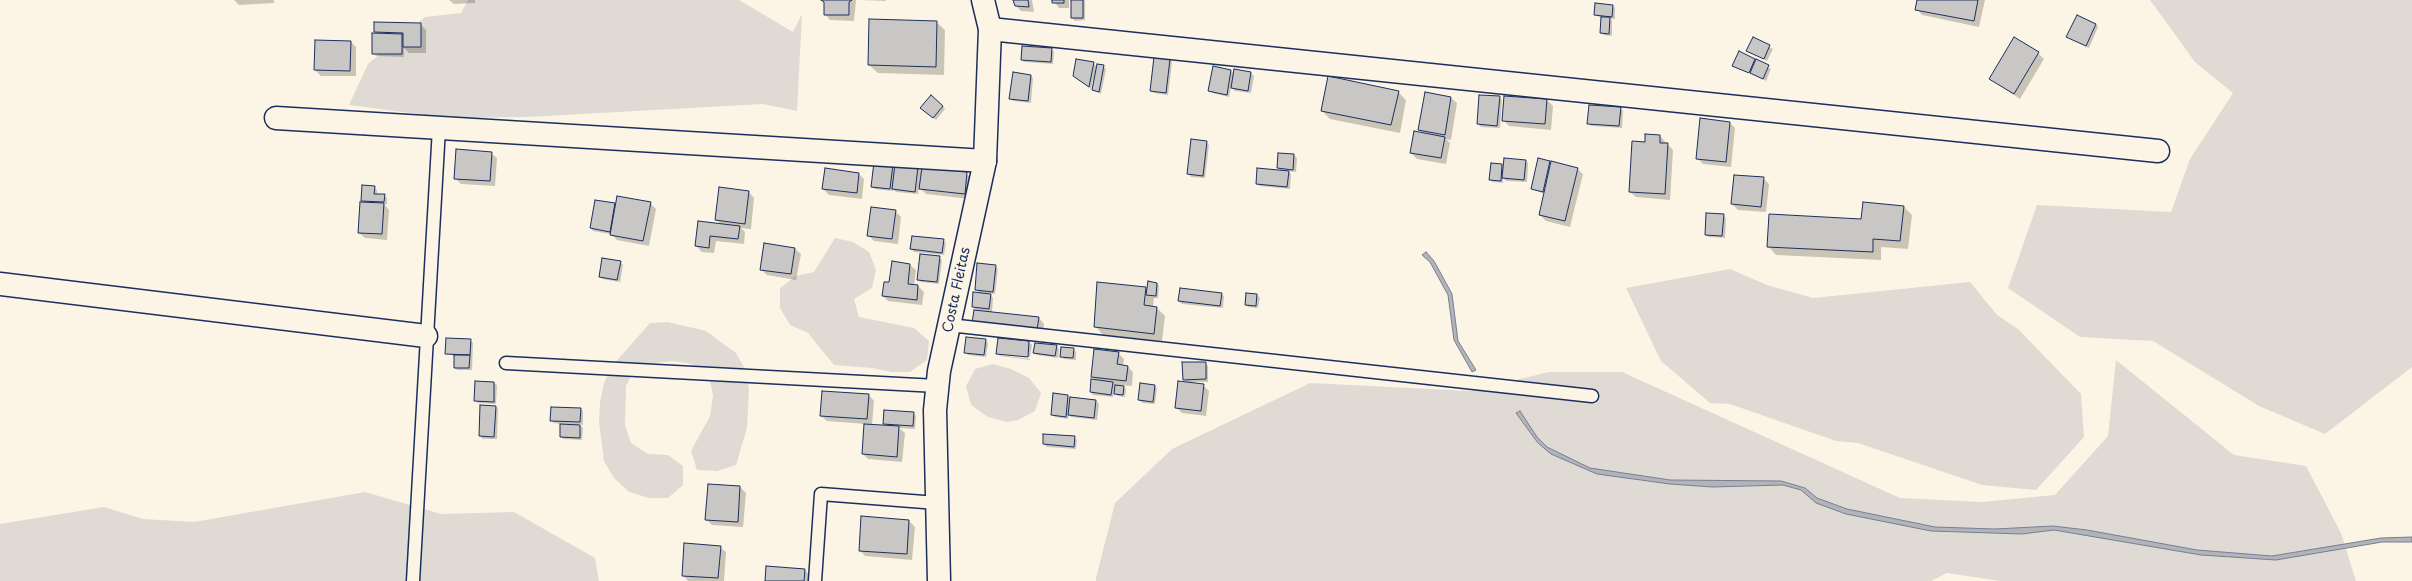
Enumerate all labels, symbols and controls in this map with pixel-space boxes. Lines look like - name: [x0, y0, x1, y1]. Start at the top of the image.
- street label: Costa Fleitas: [940, 246, 974, 334]

